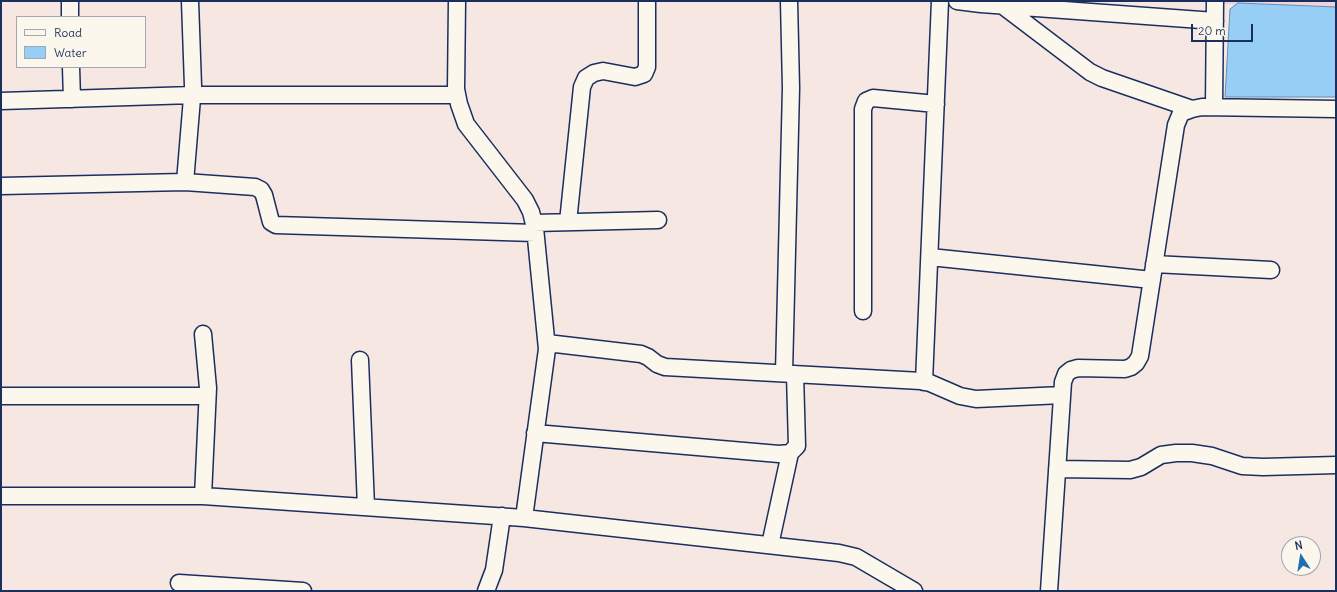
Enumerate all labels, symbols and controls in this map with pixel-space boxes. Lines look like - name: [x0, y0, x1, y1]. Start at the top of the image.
- legend: [16, 16, 146, 68]
- scale bar: [1193, 16, 1255, 42]
- text: 20 m: [1198, 23, 1226, 38]
- text: Road: [54, 25, 82, 40]
- text: Water: [54, 45, 87, 60]
- north arrow: [1281, 536, 1321, 576]
- text: N: [1294, 538, 1304, 553]

